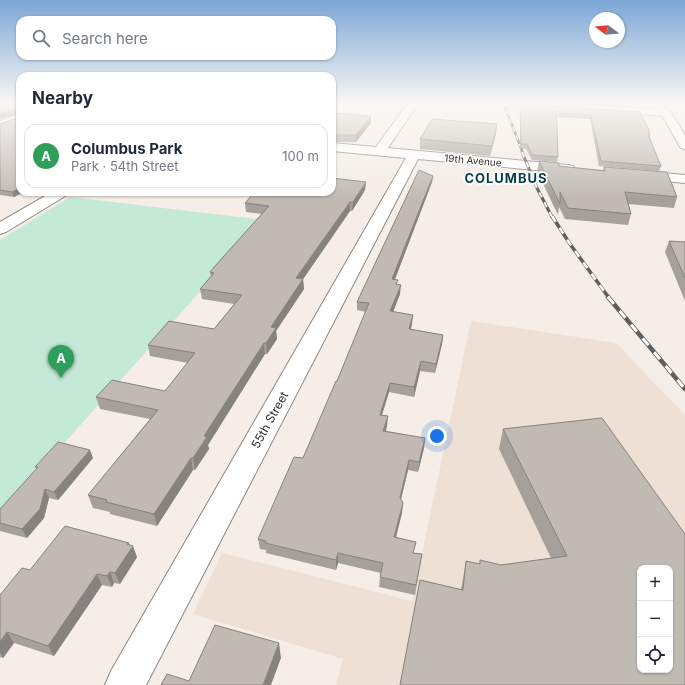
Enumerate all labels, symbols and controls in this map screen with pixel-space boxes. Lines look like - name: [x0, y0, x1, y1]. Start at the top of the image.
- north arrow: [589, 12, 625, 48]
- search box: [16, 16, 336, 60]
- icon: search: [30, 27, 52, 49]
- text: Search here: [62, 29, 148, 48]
- text: Nearby: [32, 88, 93, 108]
- text: Columbus Park: [71, 139, 182, 158]
- text: A: [41, 148, 51, 164]
- text: 100 m: [282, 148, 319, 164]
- street label: 19th Avenue: [444, 152, 502, 168]
- text: Park · 54th Street: [71, 158, 178, 174]
- district label: COLUMBUS: [464, 170, 548, 186]
- pin: A: [48, 345, 74, 378]
- street label: 55th Street: [248, 389, 291, 451]
- your location: [427, 426, 447, 446]
- map controls: [637, 565, 673, 673]
- button: +: [637, 565, 673, 601]
- button: −: [637, 601, 673, 637]
- button: locate: [637, 637, 673, 673]

